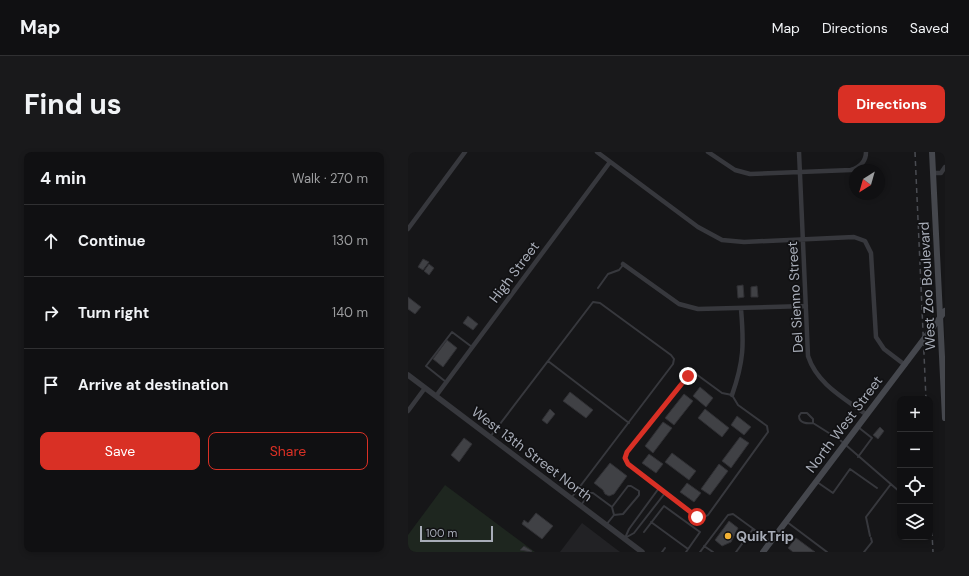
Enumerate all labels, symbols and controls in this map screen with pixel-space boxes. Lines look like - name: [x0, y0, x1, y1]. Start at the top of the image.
- text: Map: [20, 15, 60, 40]
- text: Map: [772, 19, 800, 37]
- text: Directions: [822, 19, 888, 37]
- text: Saved: [910, 19, 949, 37]
- button: Directions: [838, 85, 945, 123]
- text: Find us: [24, 86, 122, 123]
- north arrow: [849, 164, 885, 200]
- text: 4 min: [40, 167, 86, 189]
- text: Walk · 270 m: [292, 170, 368, 187]
- street label: West Zoo Boulevard: [915, 221, 939, 351]
- icon: ahead: [40, 230, 62, 252]
- text: Continue: [78, 231, 146, 251]
- text: 130 m: [332, 232, 368, 249]
- street label: High Street: [485, 238, 543, 306]
- street label: Del Sienno Street: [783, 241, 807, 353]
- icon: right: [40, 302, 62, 324]
- text: Turn right: [78, 303, 149, 323]
- text: 140 m: [332, 304, 368, 321]
- route end: [679, 367, 697, 385]
- street label: North West Street: [802, 372, 886, 476]
- icon: arrive: [40, 374, 62, 396]
- text: Arrive at destination: [78, 375, 229, 395]
- map controls: [897, 396, 933, 540]
- button: +: [897, 396, 933, 432]
- street label: West 13th Street North: [468, 403, 596, 505]
- button: Save: [40, 432, 200, 470]
- button: Share: [208, 432, 368, 470]
- button: −: [897, 432, 933, 468]
- button: locate: [897, 468, 933, 504]
- button: layers: [897, 504, 933, 540]
- route start: [688, 508, 706, 526]
- scale bar: [420, 524, 493, 543]
- text: 100 m: [426, 526, 457, 540]
- place label: QuikTrip: [736, 527, 794, 545]
- marker: QuikTrip: [723, 531, 733, 541]

